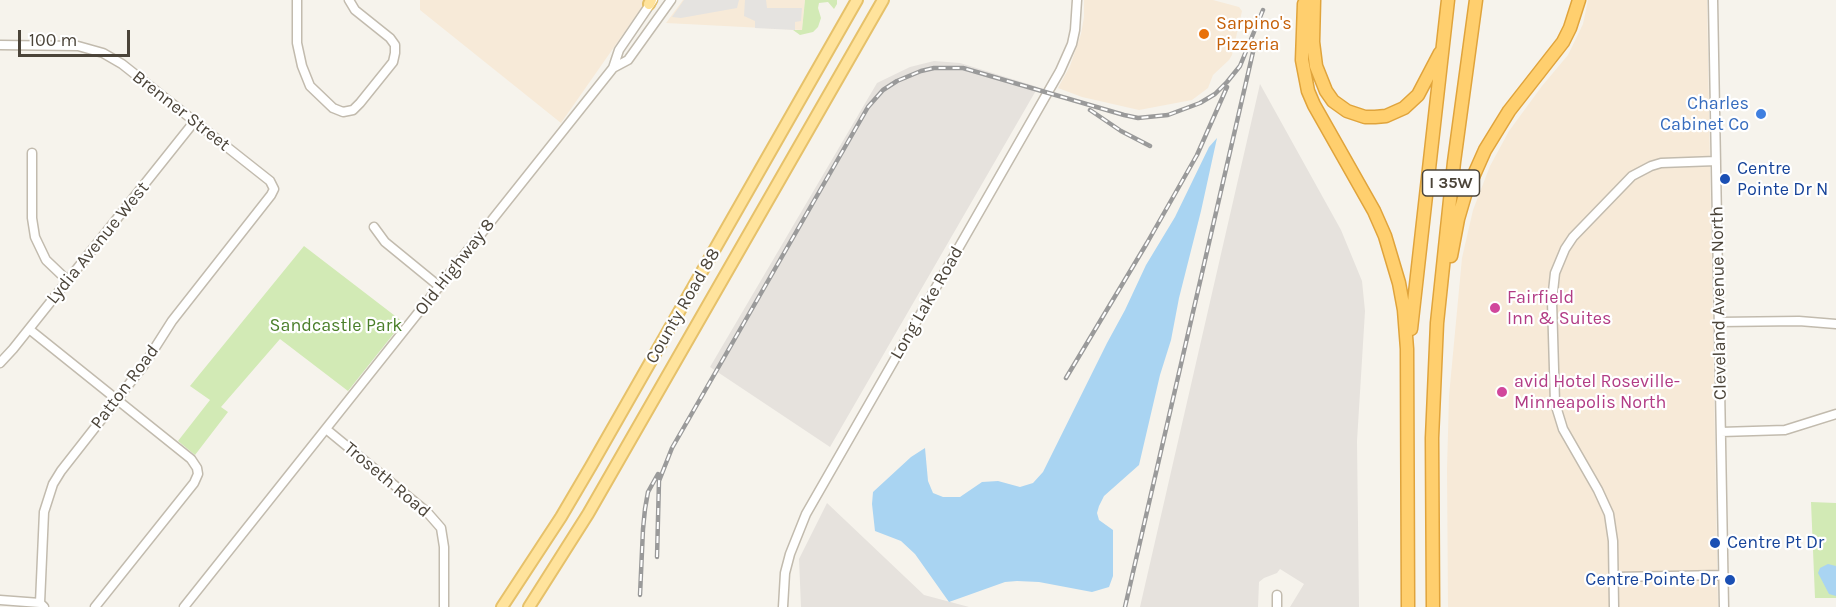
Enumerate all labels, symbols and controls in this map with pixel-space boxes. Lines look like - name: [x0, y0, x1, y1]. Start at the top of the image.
- place label: Sarpino's Pizzeria: [1216, 13, 1292, 56]
- scale bar: [21, 18, 134, 56]
- marker: Sarpino's Pizzeria: [1197, 27, 1211, 41]
- text: 100 m: [29, 29, 77, 51]
- street label: Brenner Street: [128, 66, 234, 156]
- place label: Charles Cabinet Co: [1660, 93, 1749, 136]
- marker: Charles Cabinet Co: [1754, 107, 1768, 121]
- place label: Centre Pointe Dr N: [1737, 158, 1828, 201]
- road number: I 35W: [1422, 170, 1480, 196]
- marker: Centre Pointe Dr N: [1718, 172, 1732, 186]
- street label: Lydia Avenue West: [42, 178, 154, 308]
- street label: Cleveland Avenue North: [1707, 206, 1731, 400]
- street label: Old Highway 8: [411, 214, 499, 320]
- street label: Long Lake Road: [886, 243, 968, 363]
- street label: County Road 88: [641, 244, 725, 368]
- place label: Fairfield Inn & Suites: [1507, 287, 1611, 330]
- marker: Fairfield Inn & Suites: [1488, 301, 1502, 315]
- park label: Sandcastle Park: [270, 315, 402, 337]
- street label: Patton Road: [86, 341, 164, 433]
- place label: avid Hotel Roseville- Minneapolis North: [1514, 371, 1680, 413]
- marker: avid Hotel Roseville- Minneapolis North: [1495, 385, 1509, 399]
- street label: Troseth Road: [339, 438, 435, 522]
- place label: Centre Pt Dr: [1727, 532, 1824, 554]
- marker: Centre Pt Dr: [1708, 536, 1722, 550]
- place label: Centre Pointe Dr: [1585, 569, 1718, 591]
- marker: Centre Pointe Dr: [1723, 573, 1737, 587]

